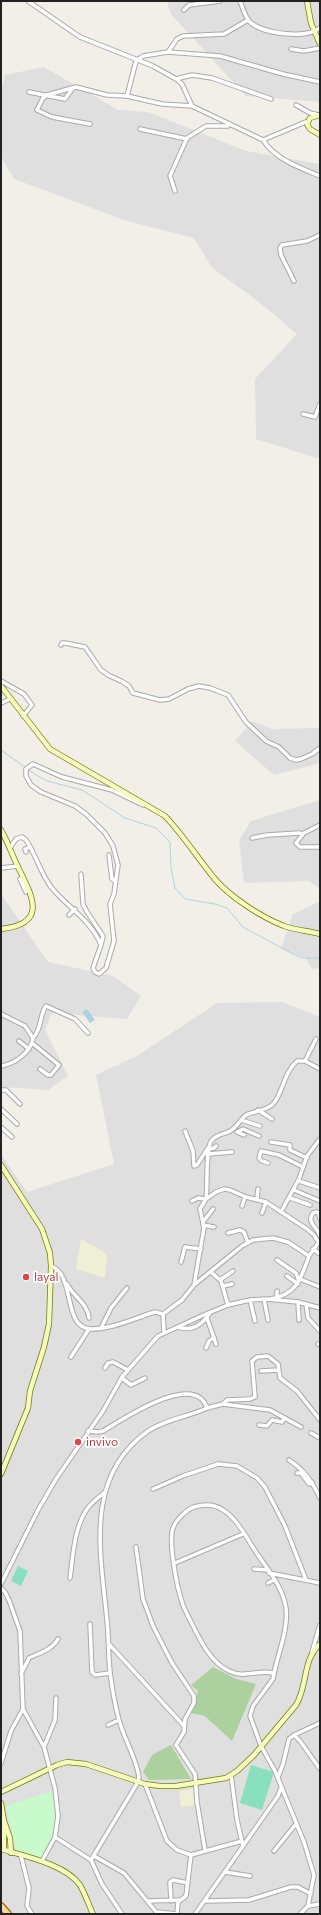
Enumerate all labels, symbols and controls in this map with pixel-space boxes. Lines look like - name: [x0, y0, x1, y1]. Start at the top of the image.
- place label: layal: [34, 1270, 59, 1284]
- marker: layal: [21, 1272, 31, 1282]
- place label: invivo: [86, 1435, 118, 1449]
- marker: invivo: [73, 1437, 83, 1447]

